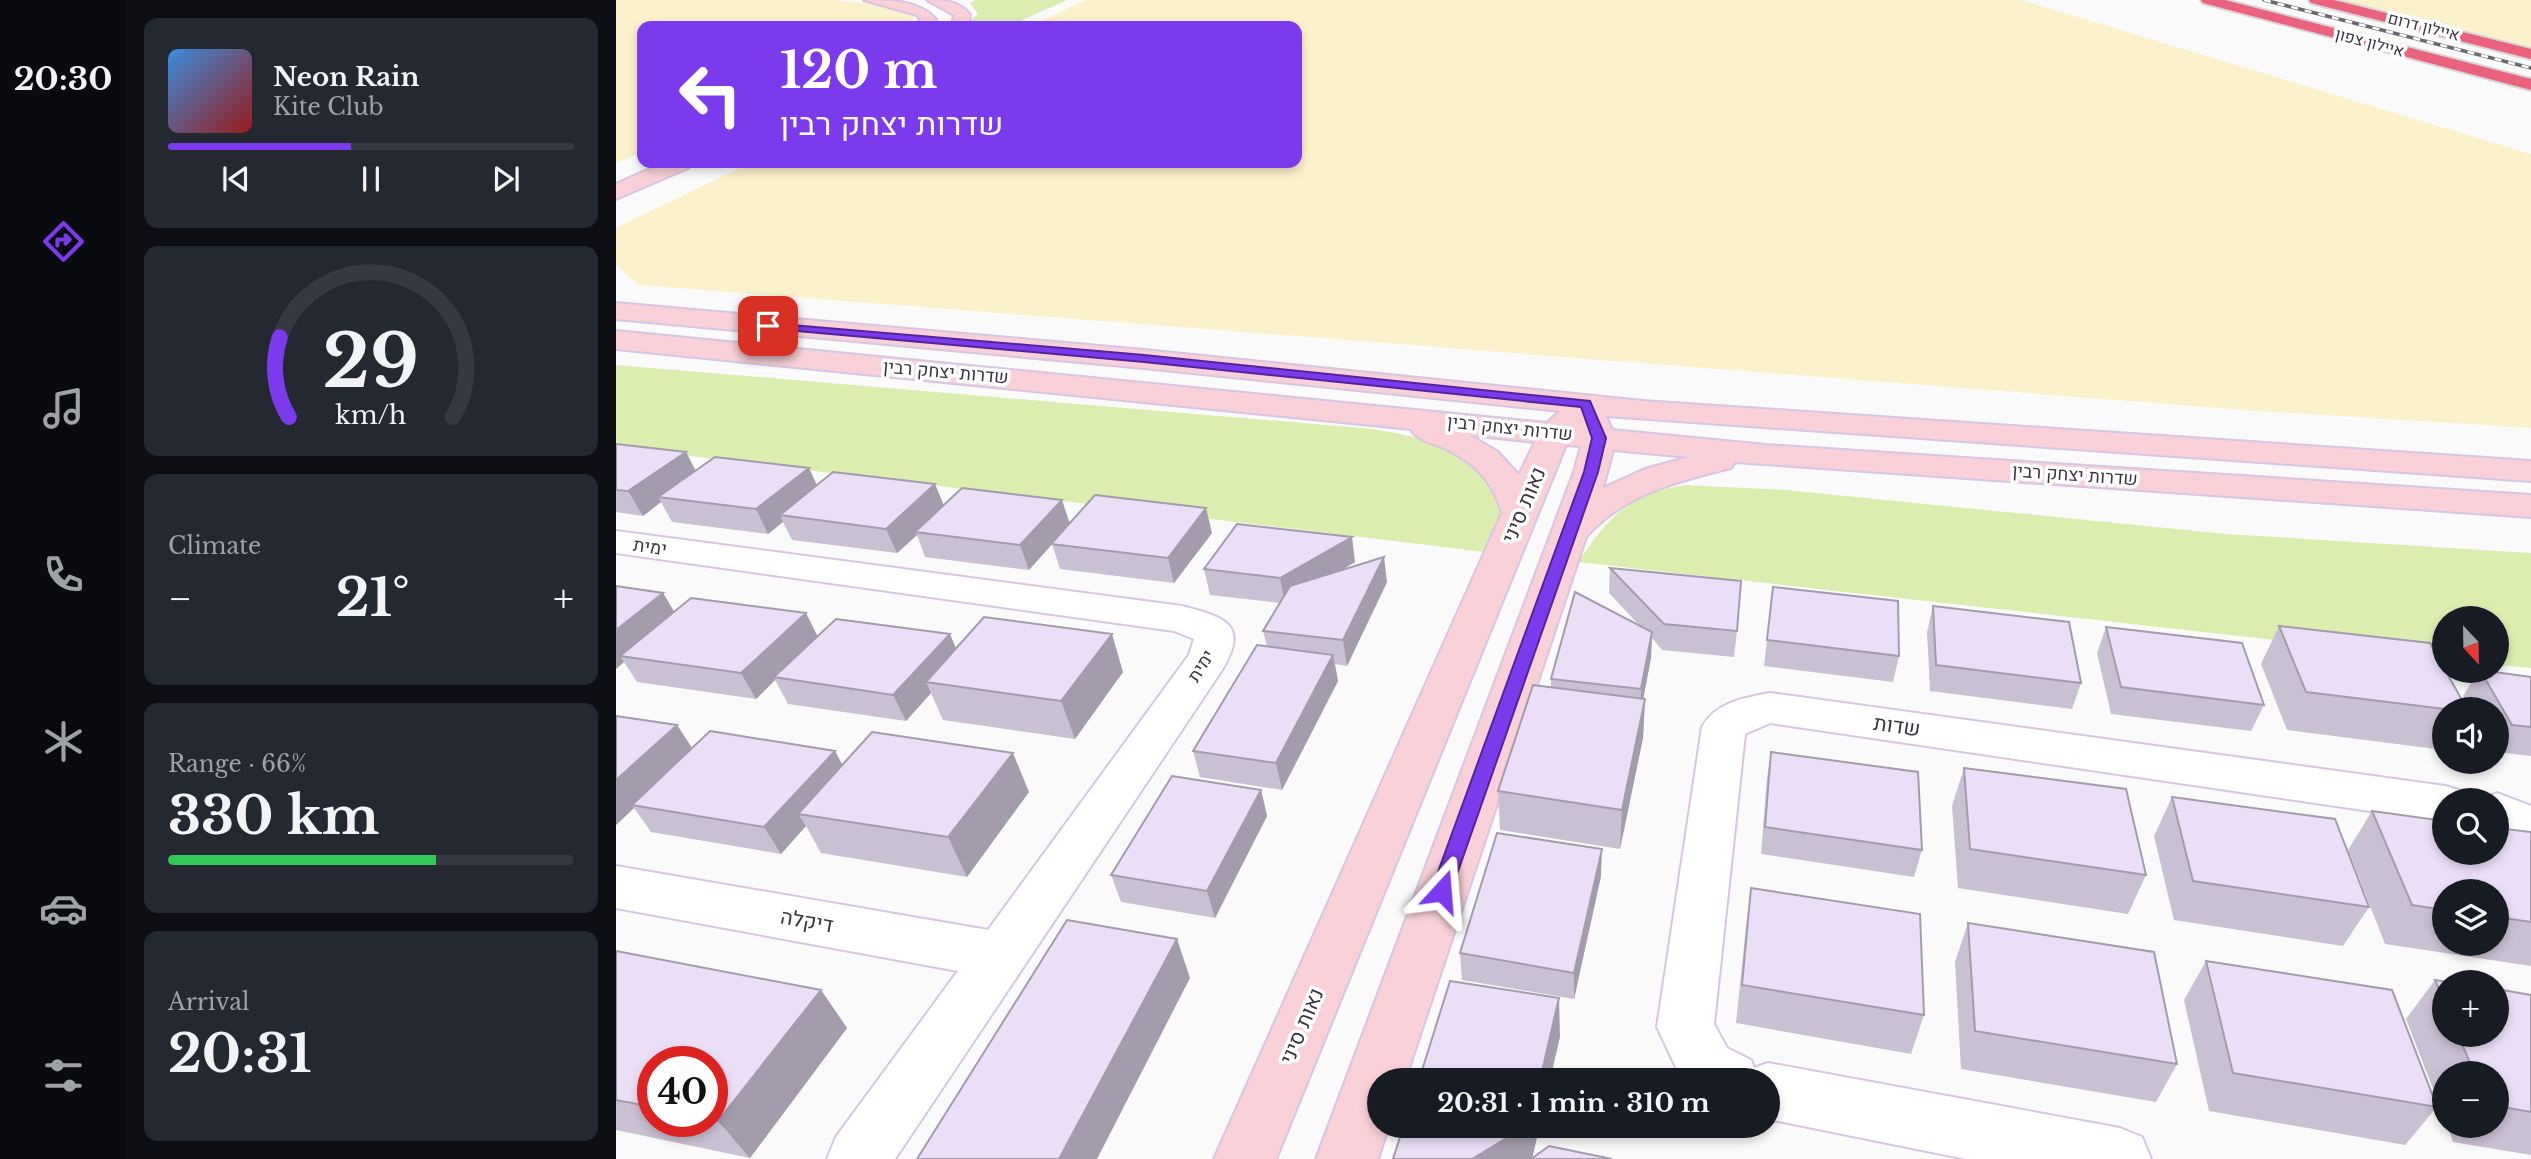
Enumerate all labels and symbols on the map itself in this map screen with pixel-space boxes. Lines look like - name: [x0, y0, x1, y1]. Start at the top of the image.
- street label: איילון דרום: [2386, 7, 2462, 45]
- street label: איילון צפון: [2334, 23, 2406, 61]
- pin: [738, 296, 798, 356]
- street label: שדרות יצחק רבין: [882, 356, 1010, 388]
- street label: שדרות יצחק רבין: [1446, 410, 1574, 446]
- street label: שדרות יצחק רבין: [2012, 460, 2138, 490]
- street label: נאות סיני: [1496, 463, 1552, 547]
- street label: ימית: [632, 534, 668, 560]
- north arrow: [2432, 606, 2510, 682]
- street label: ימית: [1183, 646, 1219, 686]
- street label: שדות: [1872, 710, 1922, 742]
- position arrow: [1405, 854, 1479, 928]
- street label: דיקלה: [778, 904, 836, 938]
- street label: נאות סיני: [1274, 984, 1330, 1068]
- speed limit sign: 40: [637, 1046, 728, 1137]

